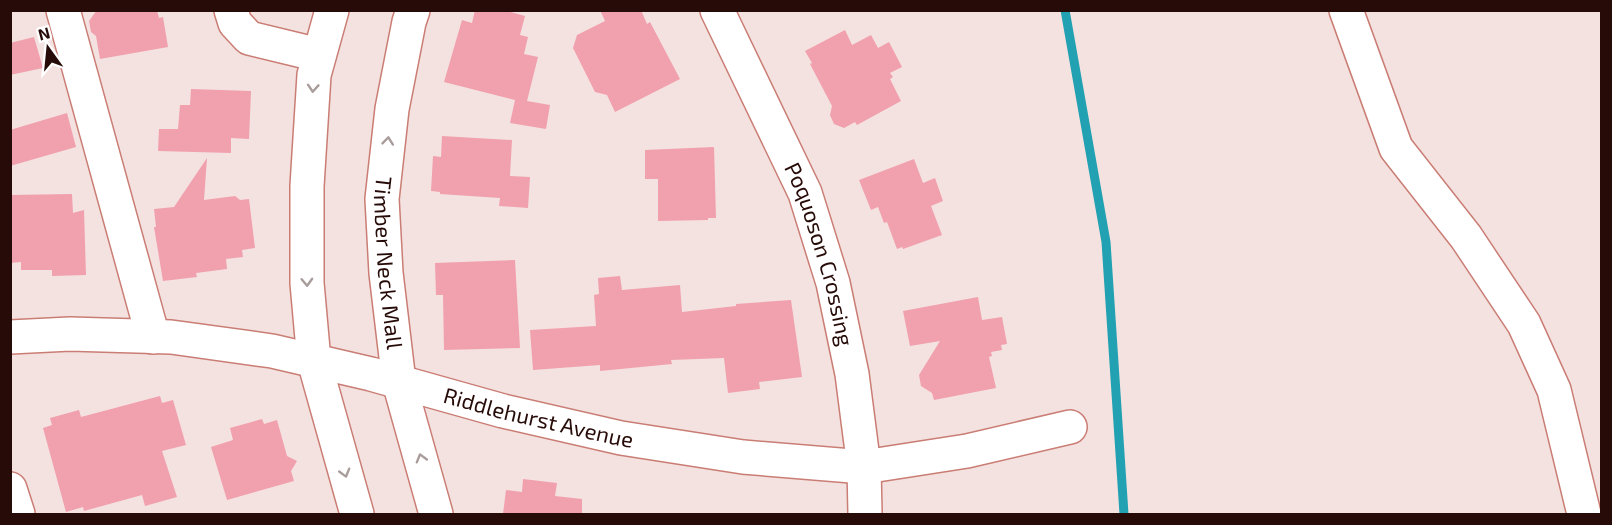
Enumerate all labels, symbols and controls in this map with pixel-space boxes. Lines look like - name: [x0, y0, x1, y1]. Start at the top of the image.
- north arrow: [18, 18, 78, 78]
- text: N: [36, 22, 52, 44]
- one-way arrow: [307, 83, 320, 92]
- one-way arrow: [381, 137, 394, 146]
- street label: Poquoson Crossing: [780, 158, 860, 348]
- street label: Timber Neck Mall: [370, 175, 409, 351]
- one-way arrow: [301, 278, 314, 287]
- street label: Riddlehurst Avenue: [441, 381, 635, 452]
- one-way arrow: [415, 453, 428, 463]
- one-way arrow: [338, 467, 350, 478]

